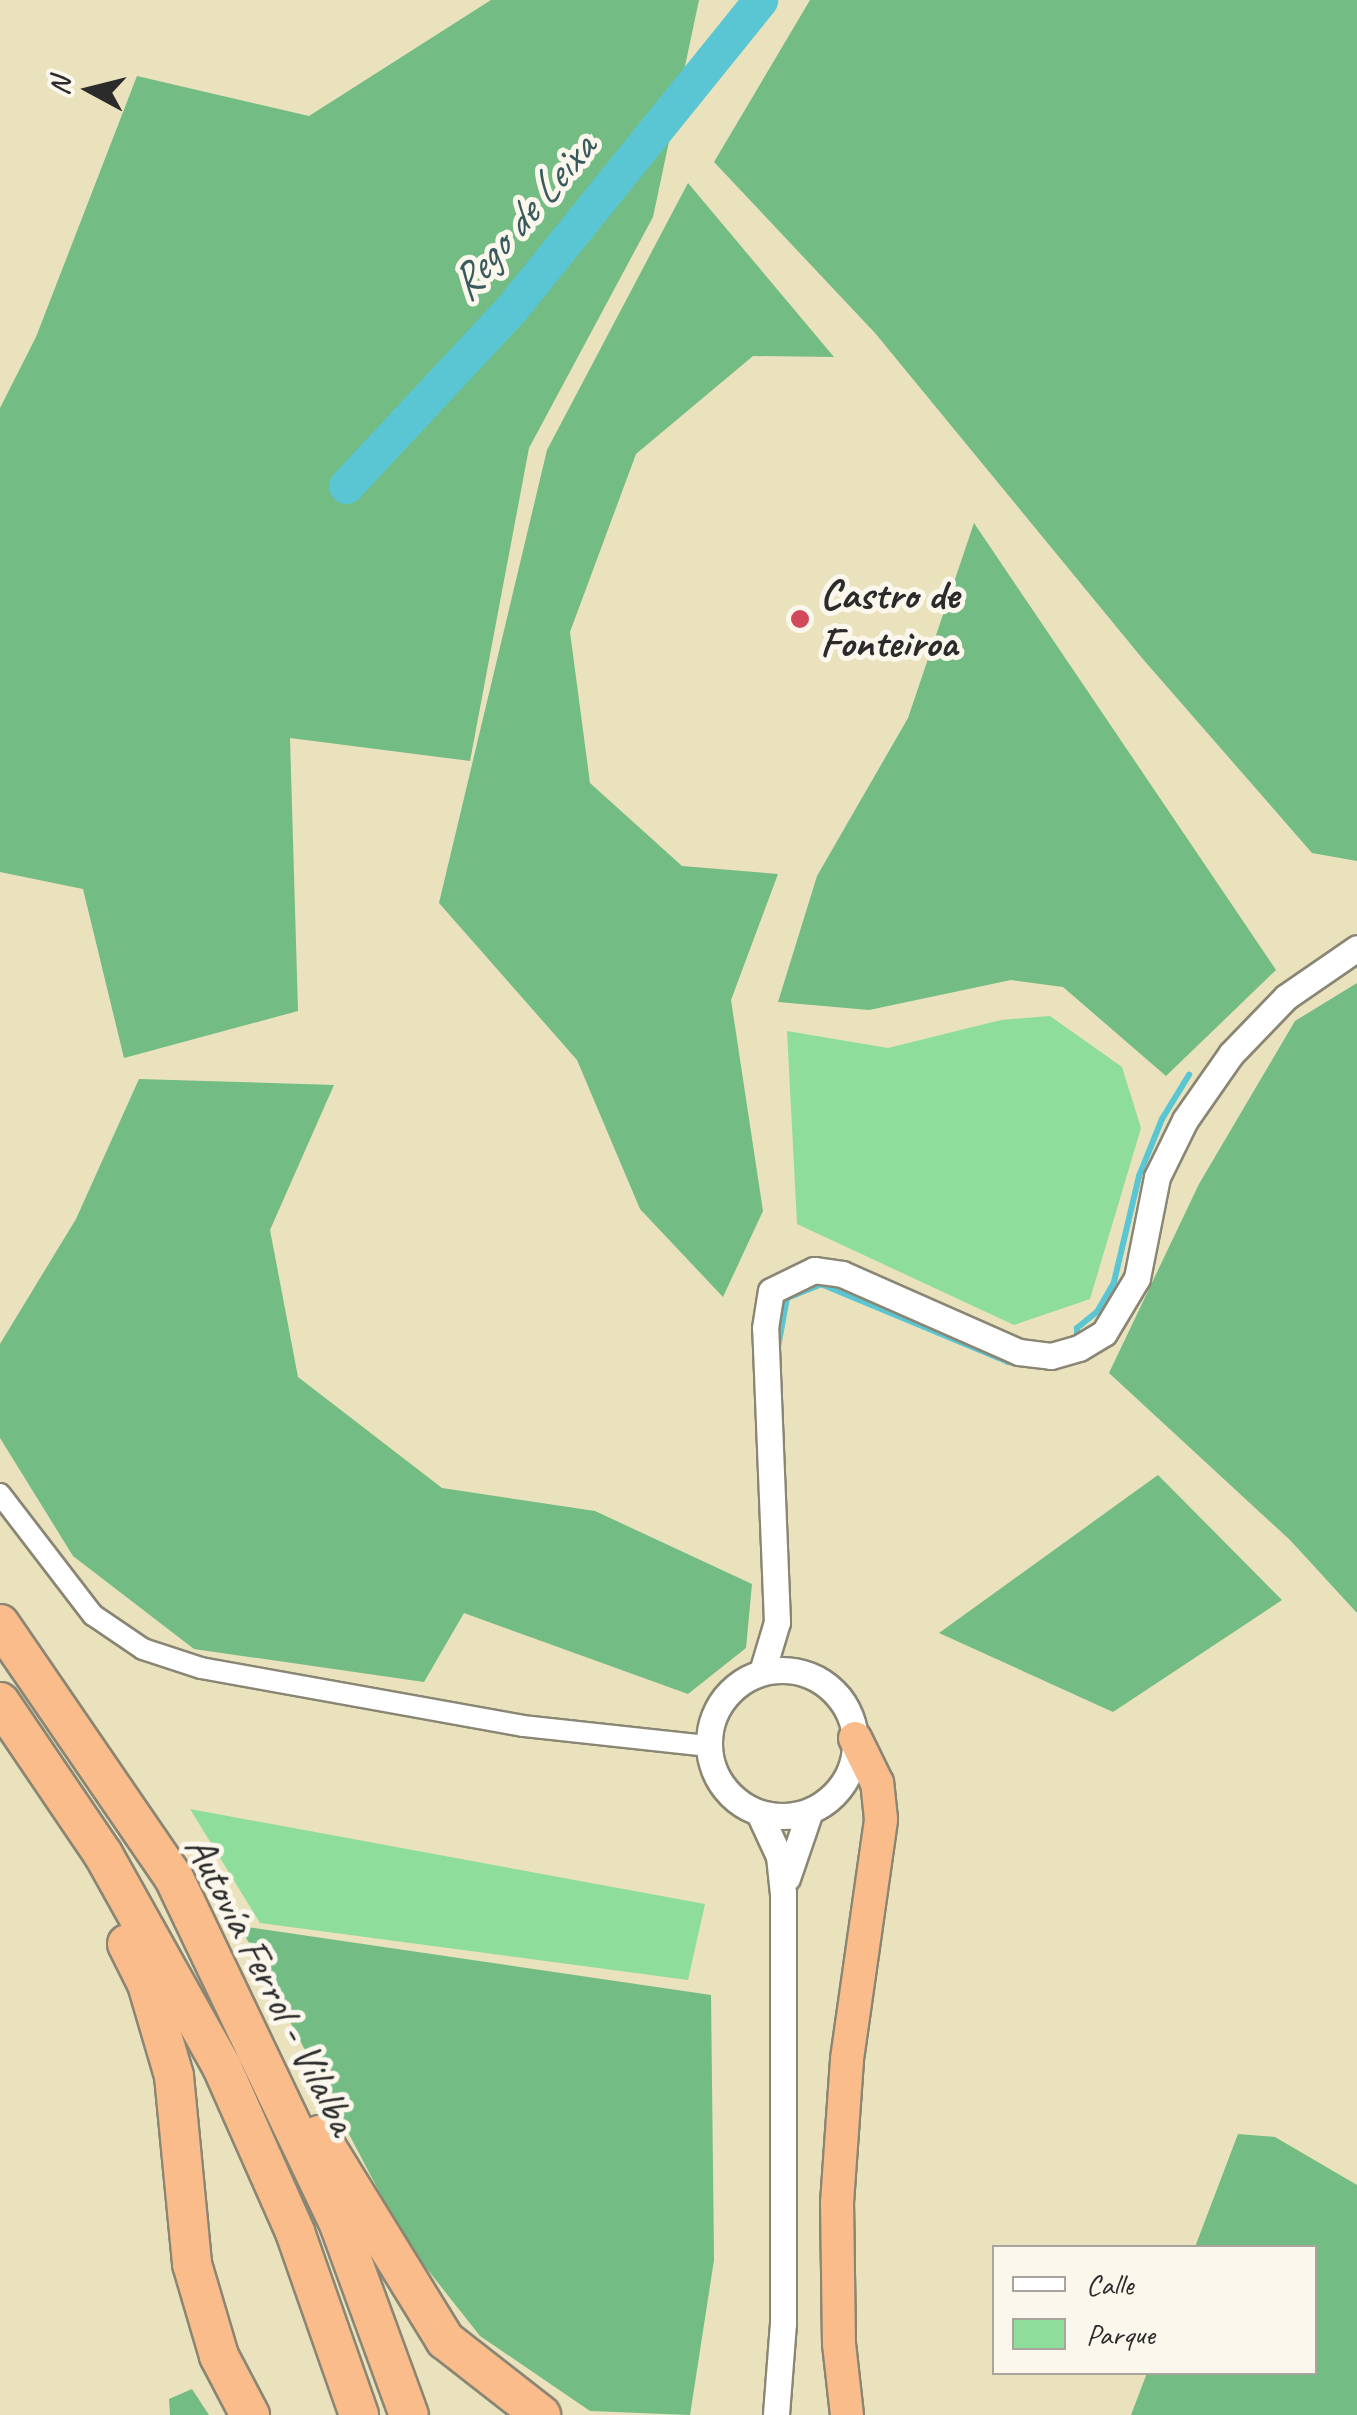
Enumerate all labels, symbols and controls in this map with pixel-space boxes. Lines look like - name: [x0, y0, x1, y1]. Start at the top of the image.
- north arrow: [40, 40, 140, 140]
- text: N: [41, 76, 78, 97]
- water label: Rego de Leixa: [437, 123, 607, 311]
- place label: Castro de Fonteiroa: [820, 570, 959, 668]
- marker: Castro de Fonteiroa: [789, 608, 811, 630]
- street label: Autovía Ferrol - Vilalba: [174, 1827, 368, 2143]
- legend: [992, 2245, 1317, 2375]
- text: Calle: [1086, 2265, 1133, 2303]
- text: Parque: [1086, 2315, 1155, 2353]

